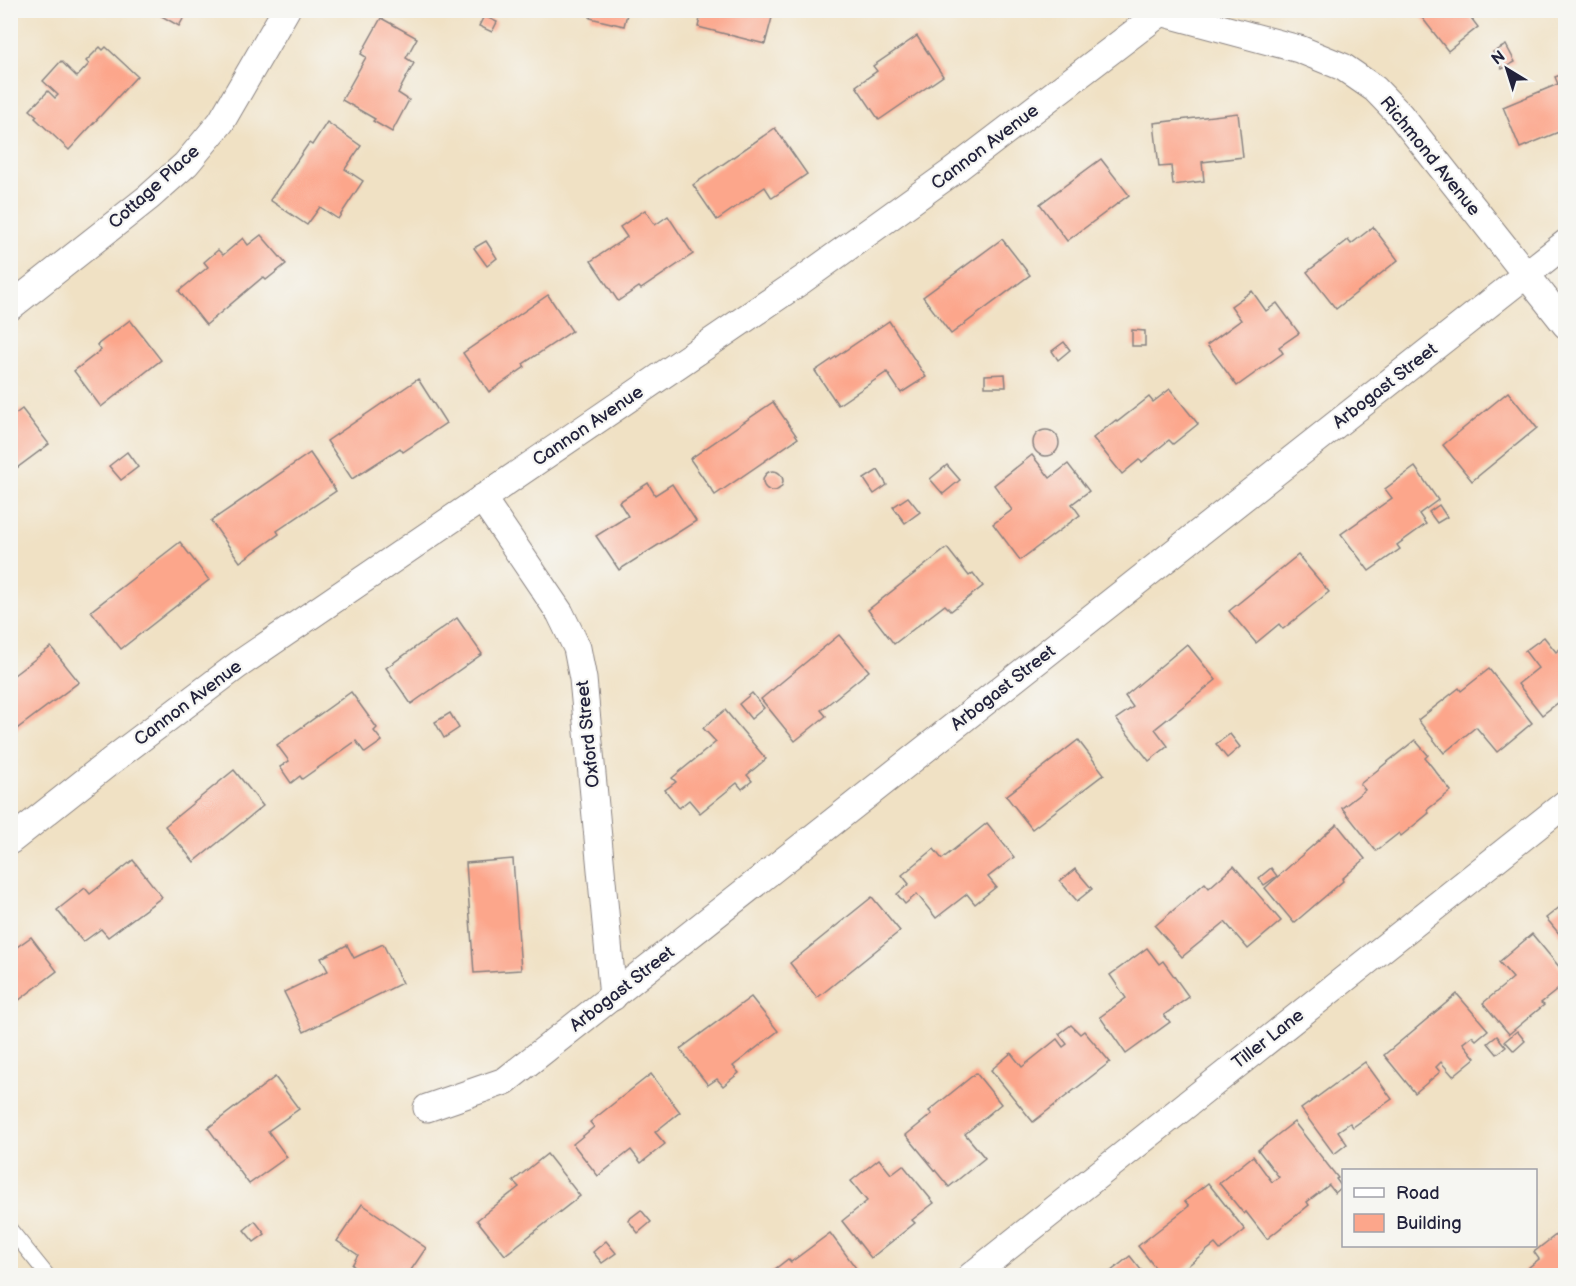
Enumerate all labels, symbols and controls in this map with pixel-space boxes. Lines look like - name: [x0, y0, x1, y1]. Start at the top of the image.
- north arrow: [1477, 39, 1537, 99]
- text: N: [1488, 47, 1509, 70]
- street label: Richmond Avenue: [1375, 92, 1485, 220]
- street label: Cannon Avenue: [927, 100, 1043, 194]
- street label: Cottage Place: [104, 140, 204, 233]
- street label: Arbogast Street: [1329, 338, 1442, 433]
- street label: Cannon Avenue: [529, 381, 648, 471]
- street label: Arbogast Street: [947, 640, 1060, 735]
- street label: Cannon Avenue: [130, 656, 246, 750]
- street label: Oxford Street: [572, 679, 604, 789]
- street label: Arbogast Street: [566, 941, 679, 1036]
- street label: Tiller Lane: [1228, 1004, 1308, 1073]
- legend: [1342, 1169, 1537, 1247]
- text: Road: [1396, 1183, 1440, 1204]
- text: Building: [1396, 1213, 1462, 1234]

